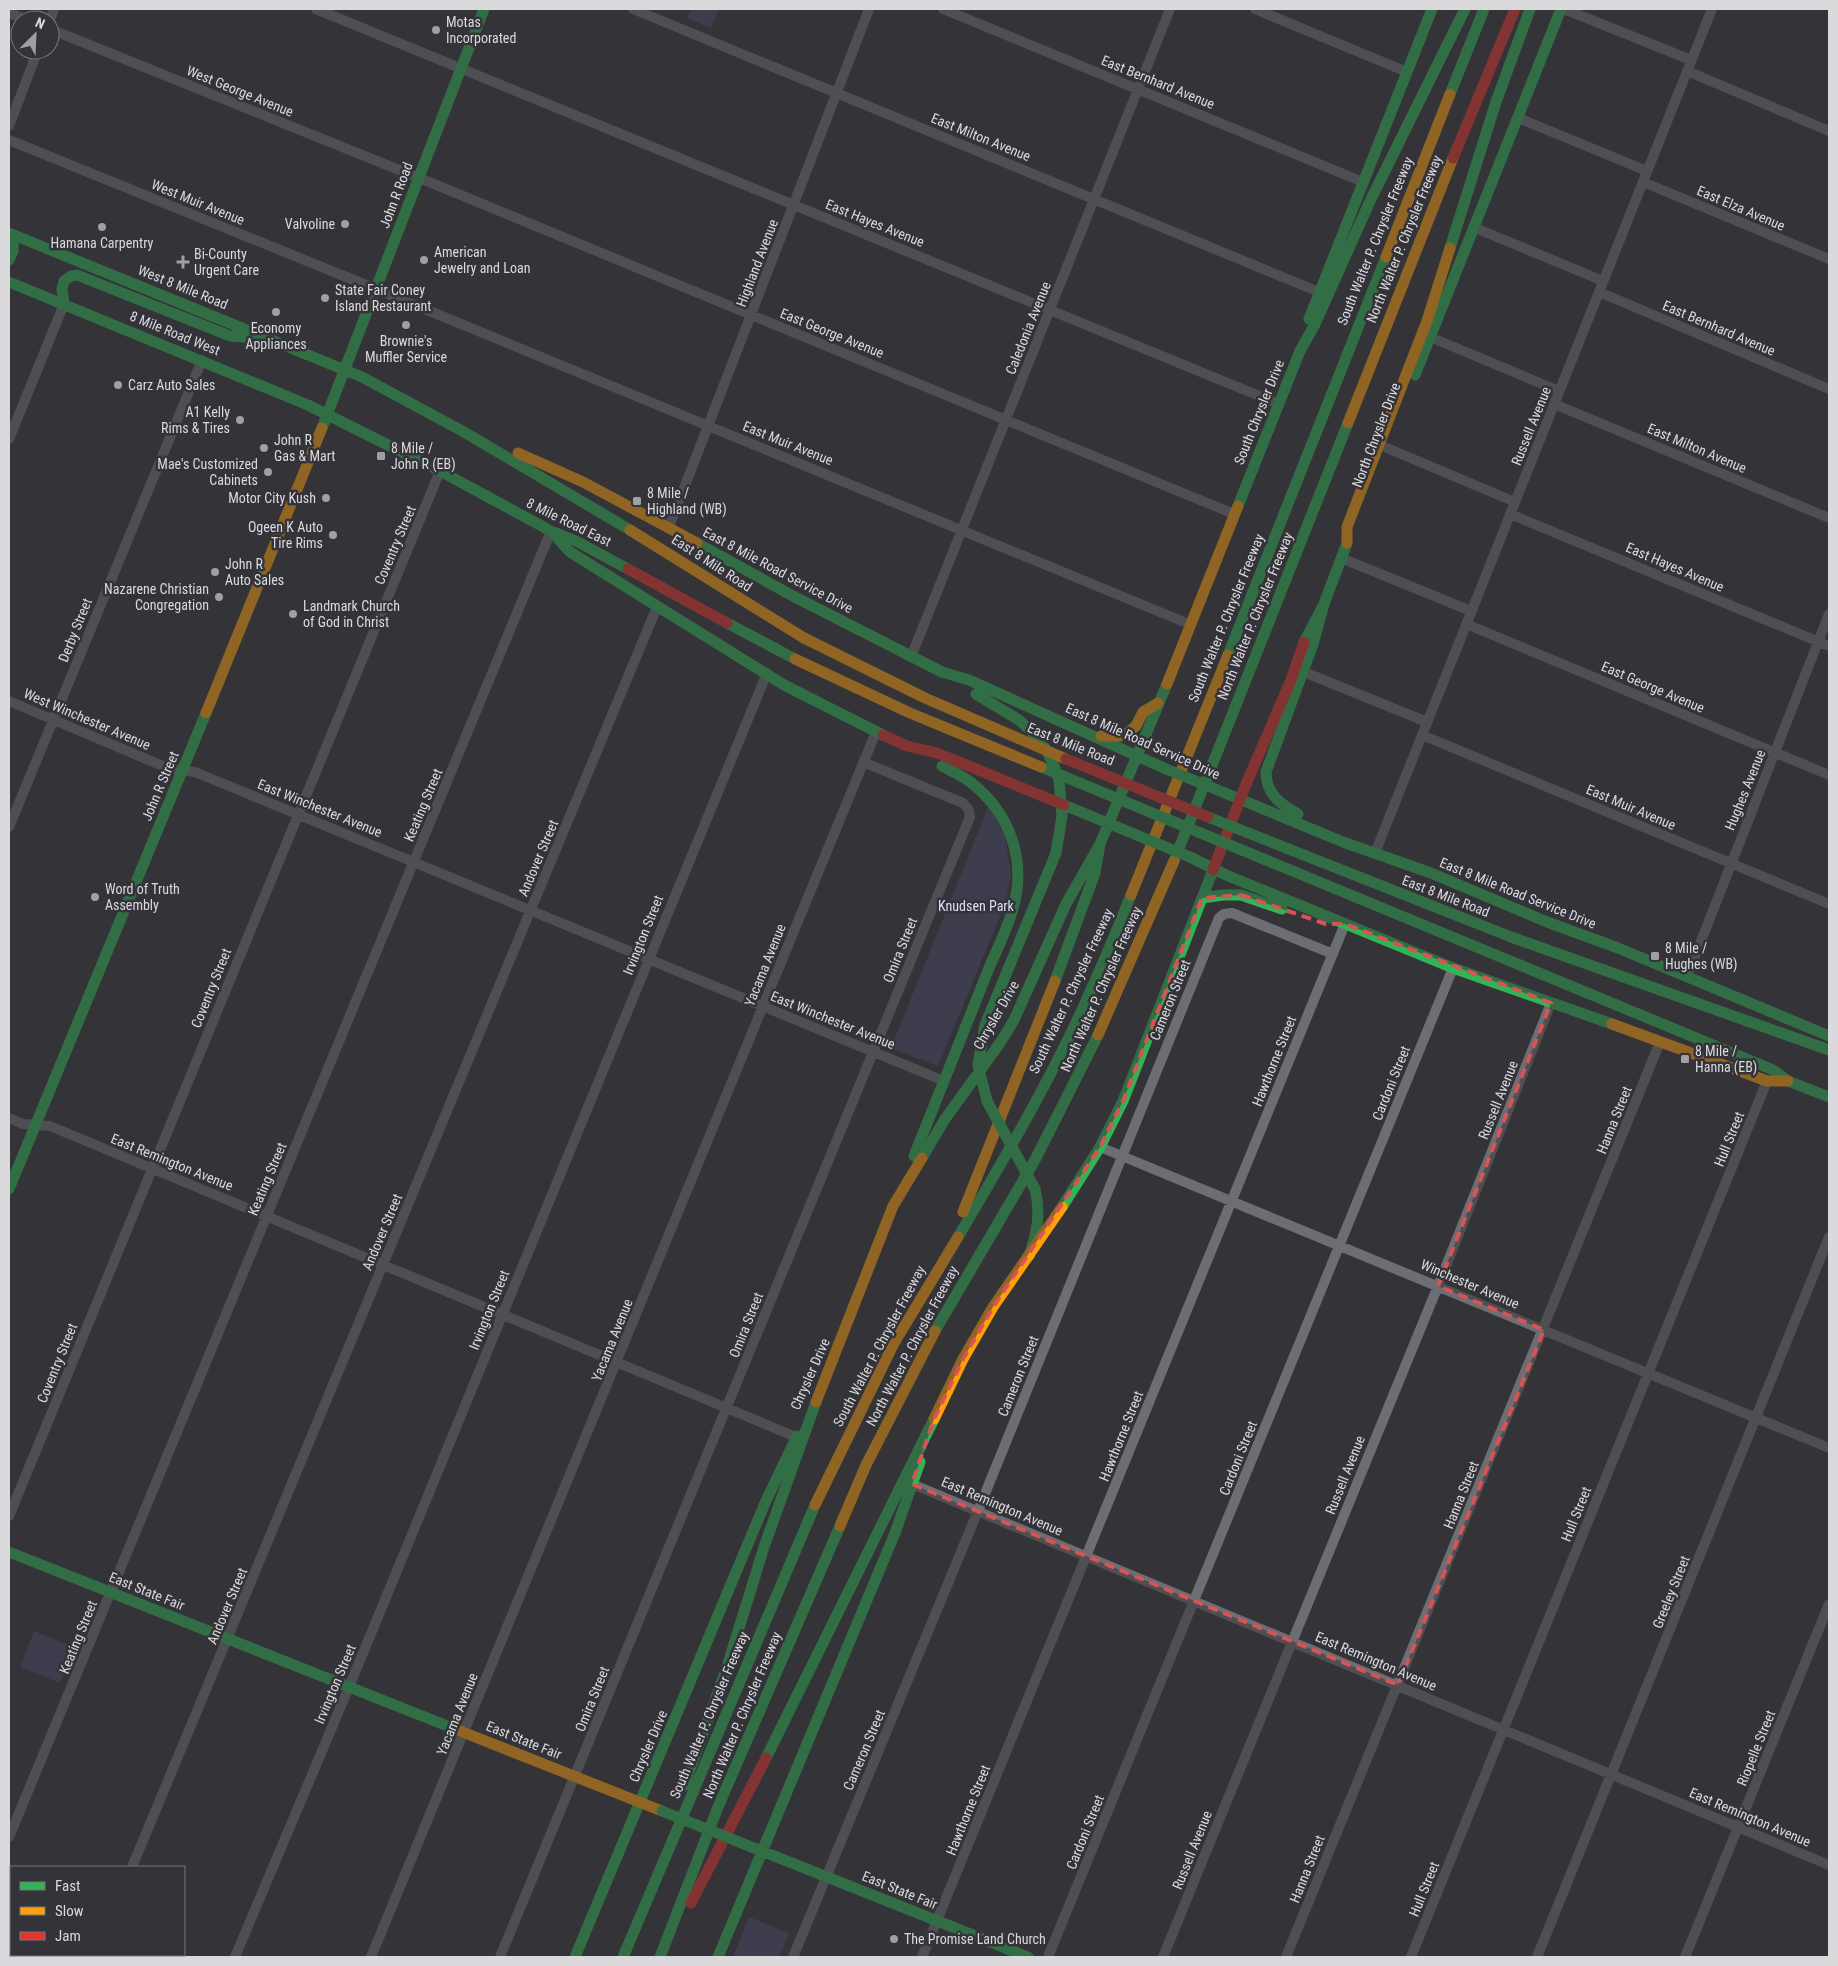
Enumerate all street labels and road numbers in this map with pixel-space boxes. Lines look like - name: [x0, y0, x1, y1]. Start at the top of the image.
- street label: East Bernhard Avenue: [1099, 52, 1217, 112]
- street label: West George Avenue: [184, 62, 296, 120]
- street label: East Milton Avenue: [929, 110, 1033, 164]
- street label: North Walter P. Chrysler Freeway: [1363, 153, 1445, 325]
- street label: South Walter P. Chrysler Freeway: [1334, 154, 1416, 327]
- street label: John R Road: [376, 160, 416, 230]
- street label: West Muir Avenue: [149, 176, 247, 228]
- street label: East Elza Avenue: [1695, 182, 1788, 234]
- street label: East Hayes Avenue: [823, 196, 927, 250]
- street label: Highland Avenue: [733, 216, 781, 309]
- street label: West 8 Mile Road: [136, 262, 230, 312]
- street label: Caledonia Avenue: [1002, 279, 1054, 377]
- street label: East Bernhard Avenue: [1660, 297, 1778, 359]
- street label: East George Avenue: [778, 305, 887, 361]
- street label: 8 Mile Road West: [128, 308, 222, 358]
- street label: South Chrysler Drive: [1231, 357, 1287, 467]
- street label: North Chrysler Drive: [1349, 380, 1403, 490]
- street label: Russell Avenue: [1508, 384, 1554, 468]
- street label: East Muir Avenue: [741, 418, 836, 469]
- street label: East Milton Avenue: [1645, 420, 1749, 476]
- street label: 8 Mile Road East: [524, 495, 614, 549]
- street label: Coventry Street: [371, 503, 419, 587]
- street label: East 8 Mile Road Service Drive: [700, 524, 856, 617]
- street label: North Walter P. Chrysler Freeway: [1214, 530, 1296, 702]
- street label: East 8 Mile Road: [669, 531, 755, 595]
- street label: South Walter P. Chrysler Freeway: [1185, 531, 1267, 704]
- street label: East Hayes Avenue: [1624, 539, 1727, 595]
- street label: Derby Street: [55, 596, 95, 664]
- street label: East George Avenue: [1599, 658, 1707, 716]
- street label: West Winchester Avenue: [21, 685, 153, 753]
- street label: East 8 Mile Road Service Drive: [1063, 699, 1223, 783]
- street label: East 8 Mile Road: [1025, 719, 1117, 769]
- street label: Hughes Avenue: [1722, 747, 1769, 833]
- street label: John R Street: [138, 749, 182, 823]
- street label: Keating Street: [400, 766, 446, 844]
- street label: East Winchester Avenue: [255, 776, 385, 840]
- street label: East Muir Avenue: [1584, 781, 1679, 833]
- street label: Andover Street: [515, 817, 561, 899]
- street label: East 8 Mile Road Service Drive: [1437, 854, 1599, 932]
- street label: East 8 Mile Road: [1400, 872, 1492, 920]
- street label: Irvington Street: [620, 893, 666, 977]
- street label: North Walter P. Chrysler Freeway: [1057, 904, 1145, 1074]
- street label: South Walter P. Chrysler Freeway: [1026, 906, 1116, 1076]
- street label: Omira Street: [880, 915, 920, 985]
- street label: Yacama Avenue: [741, 921, 789, 1009]
- street label: Coventry Street: [188, 946, 234, 1030]
- street label: Cameron Street: [1147, 957, 1193, 1043]
- street label: Chrysler Drive: [970, 978, 1022, 1052]
- street label: East Winchester Avenue: [768, 988, 898, 1052]
- street label: Hawthorne Street: [1249, 1013, 1299, 1109]
- street label: Cardoni Street: [1369, 1043, 1413, 1123]
- street label: Russell Avenue: [1475, 1058, 1521, 1142]
- street label: Hanna Street: [1593, 1084, 1635, 1156]
- street label: Hull Street: [1711, 1109, 1747, 1169]
- street label: East Remington Avenue: [109, 1130, 236, 1194]
- street label: Keating Street: [244, 1140, 290, 1218]
- street label: Andover Street: [359, 1191, 405, 1273]
- street label: Winchester Avenue: [1418, 1256, 1522, 1312]
- street label: South Walter P. Chrysler Freeway: [830, 1263, 928, 1429]
- street label: North Walter P. Chrysler Freeway: [863, 1263, 961, 1429]
- street label: Irvington Street: [466, 1268, 512, 1352]
- street label: Omira Street: [726, 1290, 766, 1360]
- street label: Yacama Avenue: [588, 1296, 636, 1384]
- street label: Coventry Street: [34, 1321, 80, 1405]
- street label: Cameron Street: [995, 1333, 1041, 1419]
- street label: Chrysler Drive: [787, 1335, 833, 1412]
- street label: Hawthorne Street: [1096, 1388, 1146, 1484]
- street label: Cardoni Street: [1216, 1418, 1260, 1498]
- street label: Russell Avenue: [1322, 1433, 1368, 1517]
- street label: Hanna Street: [1440, 1459, 1482, 1531]
- street label: East Remington Avenue: [939, 1473, 1065, 1539]
- street label: Hull Street: [1558, 1484, 1594, 1544]
- street label: Greeley Street: [1649, 1553, 1693, 1631]
- street label: Andover Street: [204, 1565, 250, 1647]
- street label: East State Fair: [107, 1569, 187, 1613]
- street label: Keating Street: [56, 1598, 100, 1676]
- street label: East Remington Avenue: [1313, 1628, 1439, 1694]
- street label: South Walter P. Chrysler Freeway: [666, 1629, 752, 1801]
- street label: North Walter P. Chrysler Freeway: [700, 1629, 784, 1801]
- street label: Irvington Street: [311, 1642, 359, 1726]
- street label: Omira Street: [572, 1664, 612, 1734]
- street label: Yacama Avenue: [433, 1670, 481, 1758]
- street label: Chrysler Drive: [626, 1707, 670, 1784]
- street label: Cameron Street: [840, 1707, 888, 1793]
- street label: Riopelle Street: [1734, 1708, 1778, 1788]
- street label: East State Fair: [484, 1718, 564, 1762]
- street label: Hawthorne Street: [943, 1762, 993, 1858]
- street label: East Remington Avenue: [1687, 1784, 1813, 1850]
- street label: Cardoni Street: [1063, 1792, 1107, 1872]
- street label: Russell Avenue: [1169, 1808, 1215, 1892]
- street label: Hanna Street: [1286, 1833, 1328, 1905]
- street label: Hull Street: [1406, 1859, 1442, 1919]
- street label: East State Fair: [860, 1868, 940, 1912]

